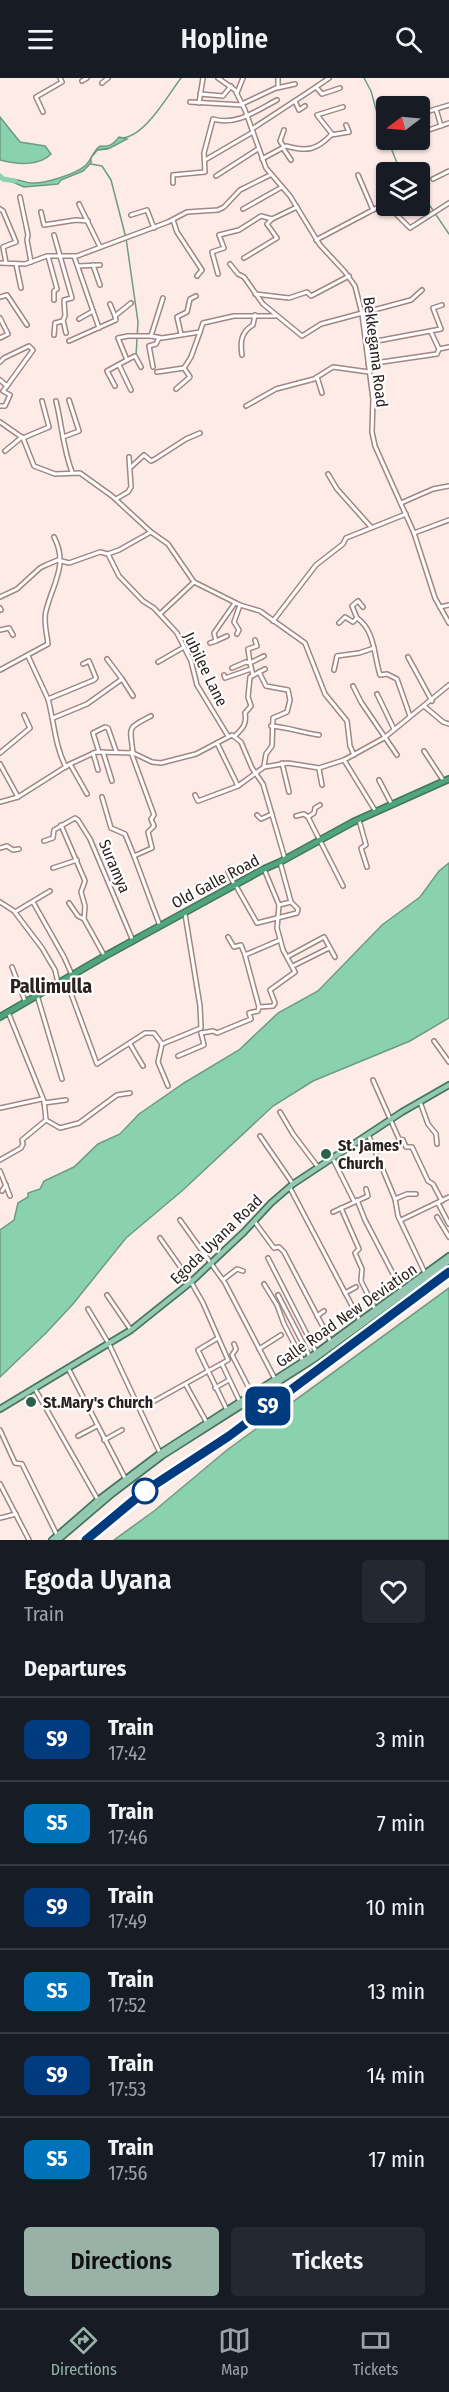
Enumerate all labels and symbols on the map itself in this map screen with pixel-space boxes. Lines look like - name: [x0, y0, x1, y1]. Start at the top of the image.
- north arrow: [376, 96, 430, 150]
- street label: Bekkegama Road: [359, 296, 392, 409]
- street label: Jubilee Lane: [179, 629, 232, 709]
- street label: Suramya: [95, 837, 134, 896]
- street label: Old Galle Road: [168, 850, 262, 912]
- district label: Pallimulla: [10, 974, 92, 998]
- place label: St. James' Church: [338, 1136, 402, 1173]
- marker: St. James' Church: [319, 1147, 333, 1161]
- street label: Egoda Uyana Road: [166, 1191, 266, 1288]
- street label: Galle Road New Deviation: [272, 1259, 421, 1371]
- line badge: S9: [241, 1386, 295, 1426]
- place label: St.Mary's Church: [43, 1393, 153, 1412]
- marker: St.Mary's Church: [24, 1395, 38, 1409]
- unlabelled marker: [132, 1478, 158, 1504]

